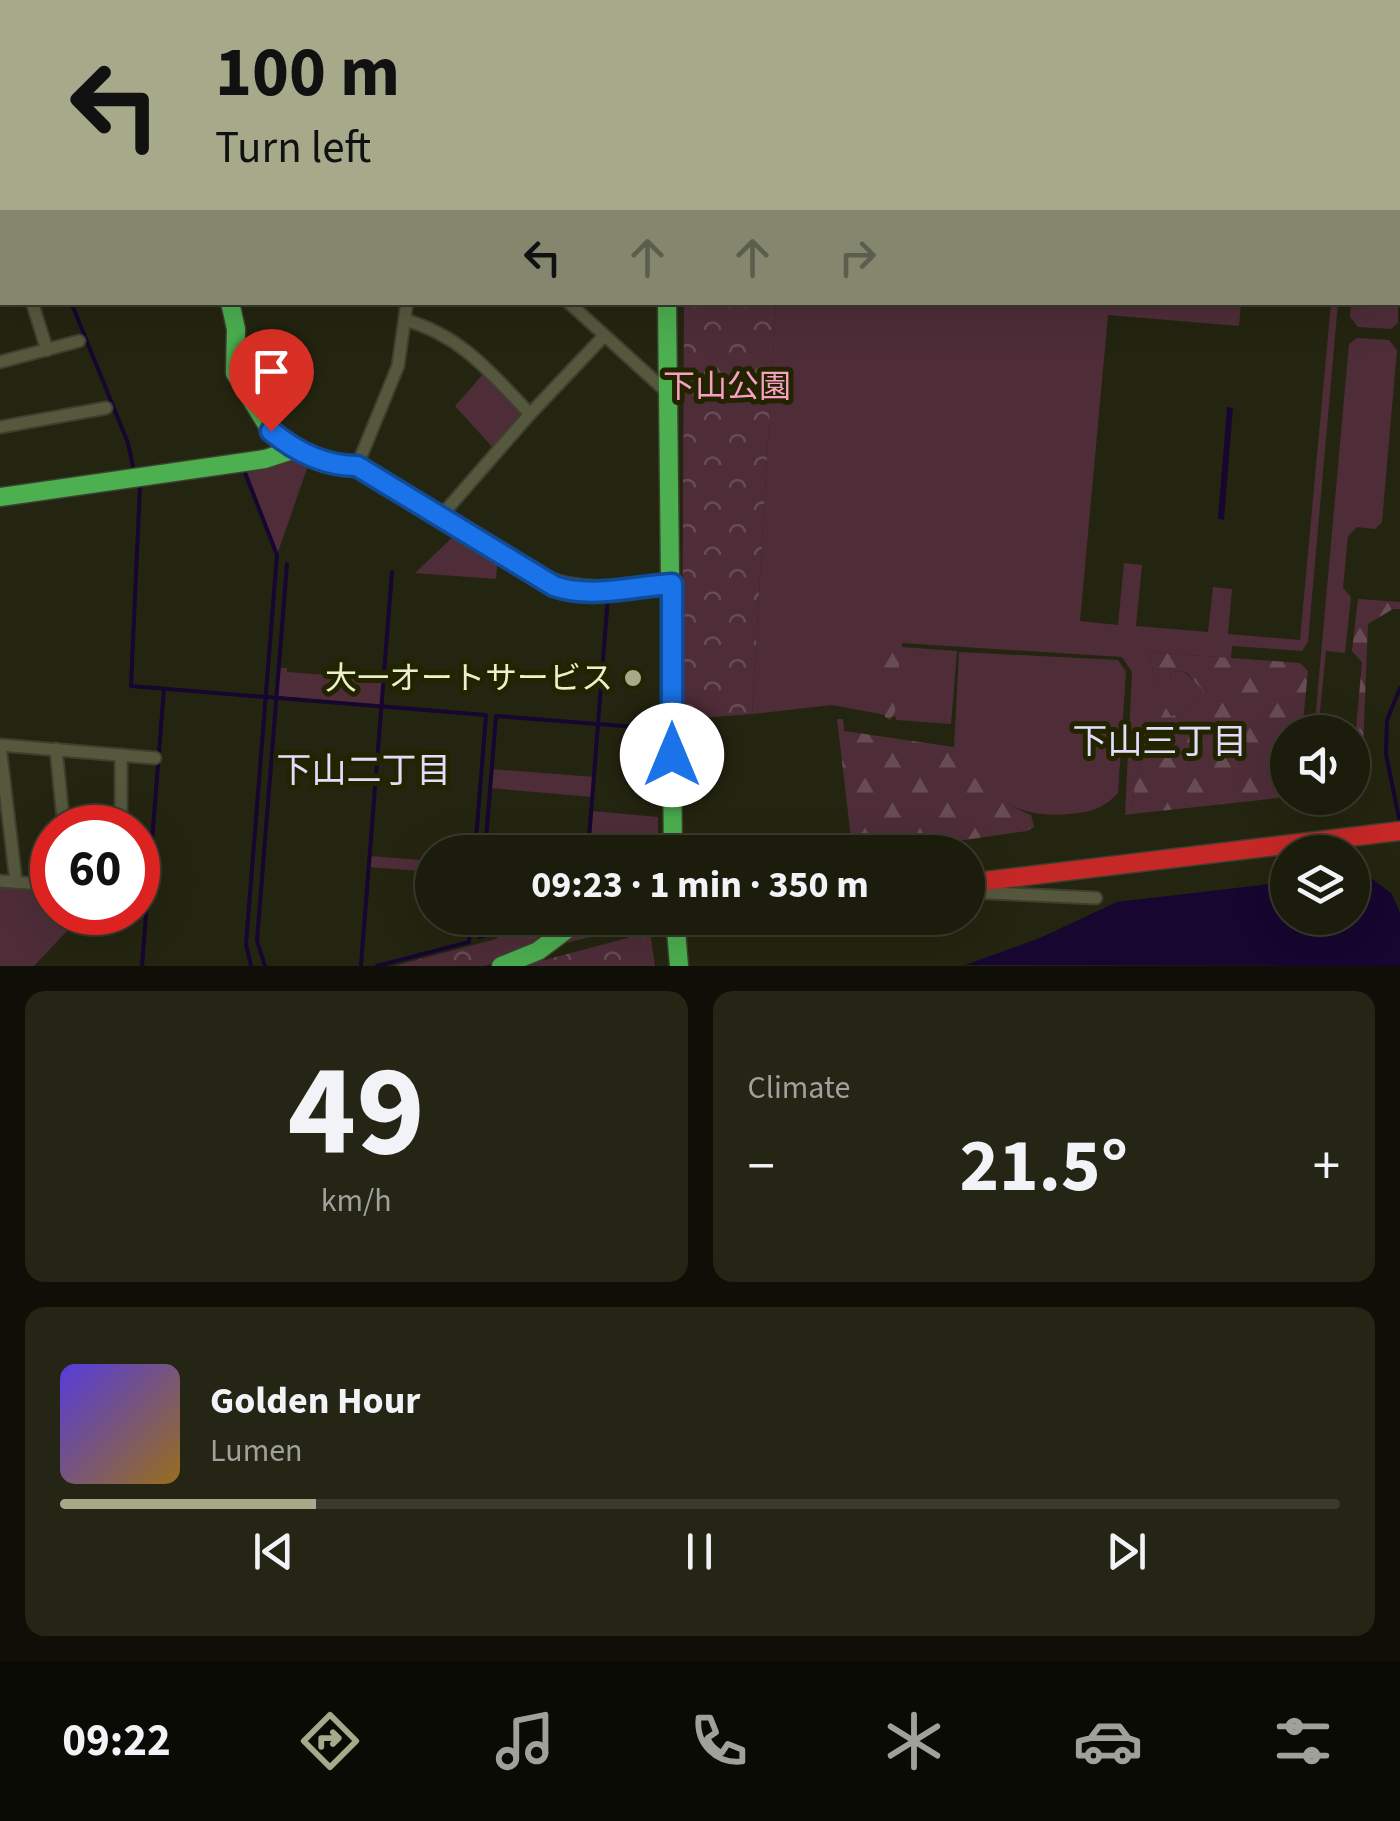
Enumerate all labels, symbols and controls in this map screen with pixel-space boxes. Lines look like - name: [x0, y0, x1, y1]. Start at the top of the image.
- text: 100 m: [215, 23, 400, 123]
- icon: left: [50, 40, 180, 170]
- text: Turn left: [215, 116, 371, 180]
- icon: left: [515, 230, 570, 285]
- icon: ahead: [620, 230, 675, 285]
- icon: ahead: [725, 230, 780, 285]
- icon: right: [830, 230, 885, 285]
- pin: [229, 329, 314, 432]
- icon: arrive: [244, 344, 299, 399]
- park label: 下山公園: [663, 364, 791, 410]
- place label: 大一オートサービス: [325, 656, 613, 702]
- marker: 大一オートサービス: [622, 667, 644, 689]
- position arrow: [620, 703, 724, 807]
- map controls: [1270, 715, 1370, 935]
- button: sound: [1270, 715, 1370, 815]
- district label: 下山三丁目: [1072, 717, 1248, 767]
- district label: 下山二丁目: [276, 746, 452, 796]
- speed limit sign: 60: [30, 805, 160, 935]
- button: layers: [1270, 835, 1370, 935]
- text: 09:23 · 1 min · 350 m: [531, 858, 869, 912]
- text: 49: [288, 1020, 425, 1205]
- text: Climate: [748, 1065, 850, 1111]
- text: 21.5°: [959, 1113, 1128, 1220]
- text: −: [748, 1128, 775, 1206]
- text: +: [1313, 1128, 1340, 1206]
- text: km/h: [321, 1178, 392, 1224]
- text: Golden Hour: [210, 1374, 420, 1428]
- text: Lumen: [210, 1428, 303, 1474]
- icon: previous: [246, 1524, 301, 1579]
- icon: pause: [672, 1524, 727, 1579]
- icon: next: [1099, 1524, 1154, 1579]
- icon: directions: [295, 1706, 365, 1776]
- icon: music: [490, 1706, 560, 1776]
- icon: phone: [684, 1706, 754, 1776]
- icon: climate: [879, 1706, 949, 1776]
- icon: car: [1073, 1706, 1143, 1776]
- icon: filters: [1268, 1706, 1338, 1776]
- text: 09:22: [62, 1709, 171, 1773]

